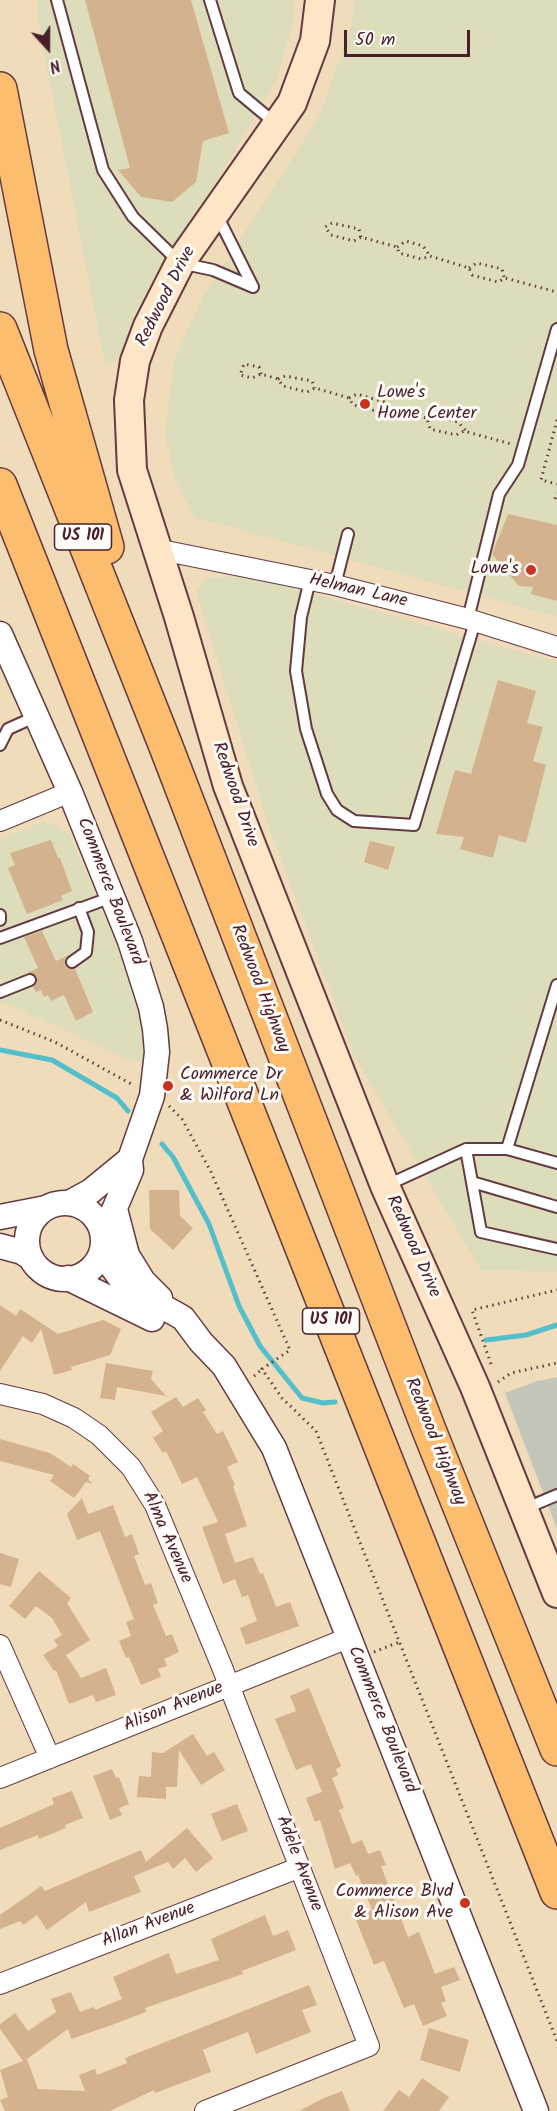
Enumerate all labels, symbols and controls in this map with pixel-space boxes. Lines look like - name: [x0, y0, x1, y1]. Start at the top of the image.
- north arrow: [18, 18, 78, 78]
- scale bar: [347, 18, 473, 56]
- text: 50 m: [355, 26, 395, 55]
- text: N: [45, 52, 64, 79]
- street label: Redwood Drive: [132, 243, 202, 351]
- place label: Lowe's Home Center: [377, 383, 476, 426]
- marker: Lowe's Home Center: [358, 397, 372, 411]
- road number: US 101: [54, 524, 112, 550]
- place label: Lowe's: [471, 559, 519, 581]
- marker: Lowe's: [524, 563, 538, 577]
- street label: Helman Lane: [307, 570, 409, 614]
- street label: Redwood Drive: [206, 740, 262, 850]
- street label: Commerce Boulevard: [71, 815, 147, 969]
- street label: Redwood Highway: [225, 922, 293, 1056]
- place label: Commerce Dr & Wilford Ln: [180, 1065, 283, 1108]
- marker: Commerce Dr & Wilford Ln: [161, 1079, 175, 1093]
- street label: Redwood Drive: [380, 1192, 444, 1302]
- road number: US 101: [302, 1308, 360, 1334]
- street label: Redwood Highway: [399, 1375, 469, 1509]
- street label: Alma Avenue: [136, 1489, 196, 1587]
- street label: Commerce Boulevard: [342, 1643, 420, 1797]
- street label: Alison Avenue: [121, 1678, 227, 1738]
- street label: Adele Avenue: [270, 1813, 326, 1915]
- place label: Commerce Blvd & Alison Ave: [336, 1882, 453, 1924]
- marker: Commerce Blvd & Alison Ave: [458, 1896, 472, 1910]
- street label: Allan Avenue: [99, 1898, 199, 1954]

